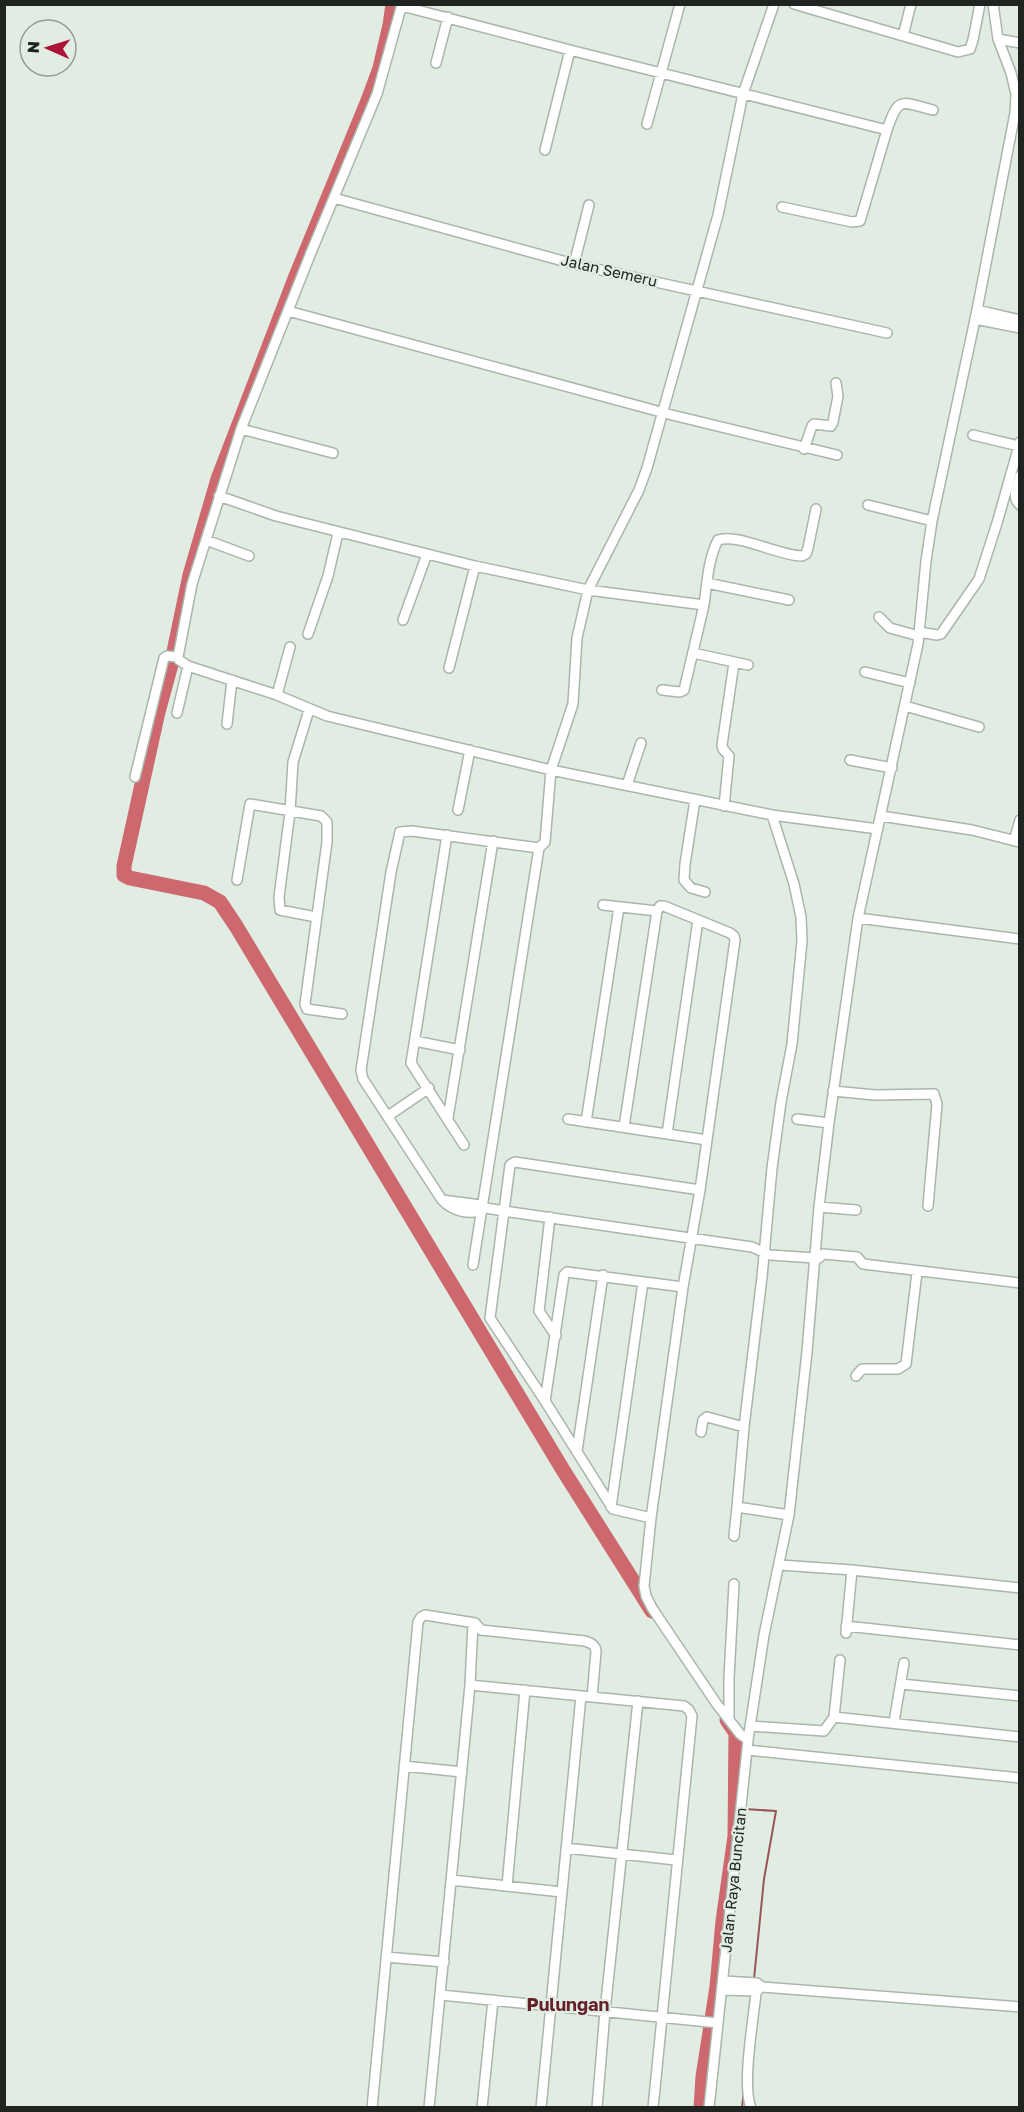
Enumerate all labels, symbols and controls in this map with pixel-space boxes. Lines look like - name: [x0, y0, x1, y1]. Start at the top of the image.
- north arrow: [18, 18, 78, 78]
- text: N: [23, 41, 43, 54]
- street label: Jalan Semeru: [559, 250, 659, 290]
- street label: Jalan Raya Buncitan: [716, 1807, 750, 1953]
- district label: Pulungan: [527, 1993, 610, 2015]

